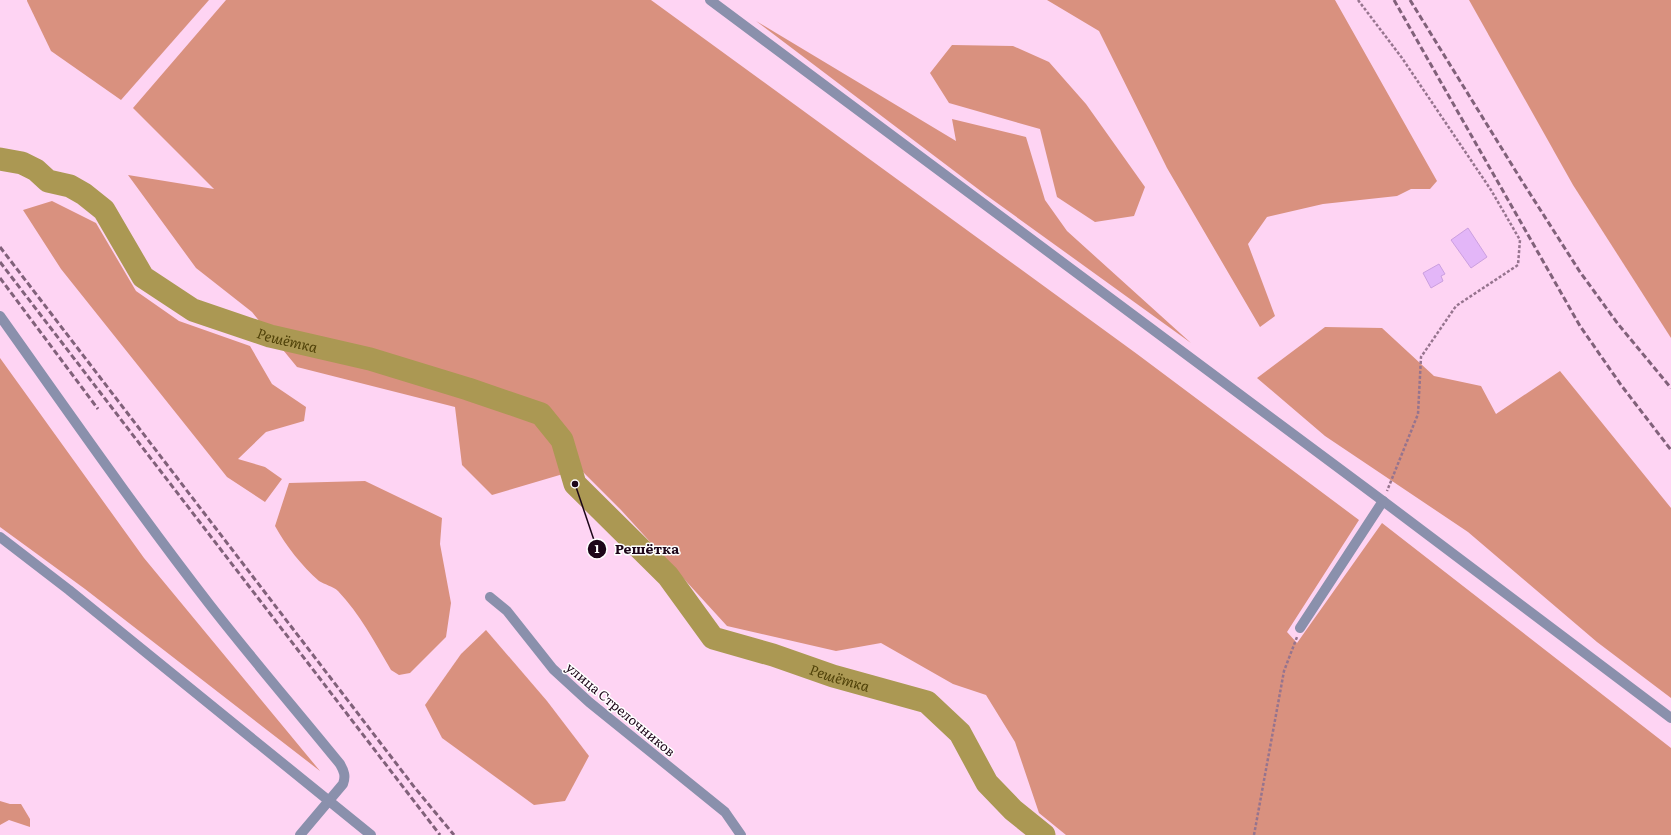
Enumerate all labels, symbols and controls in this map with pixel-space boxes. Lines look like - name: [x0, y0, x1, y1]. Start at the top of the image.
- water label: Решётка: [254, 322, 320, 357]
- callout: Решётка: [587, 536, 687, 562]
- text: Решётка: [615, 538, 680, 558]
- text: 1: [595, 539, 600, 557]
- street label: улица Стрелочников: [562, 658, 680, 760]
- water label: Решётка: [807, 659, 872, 696]

